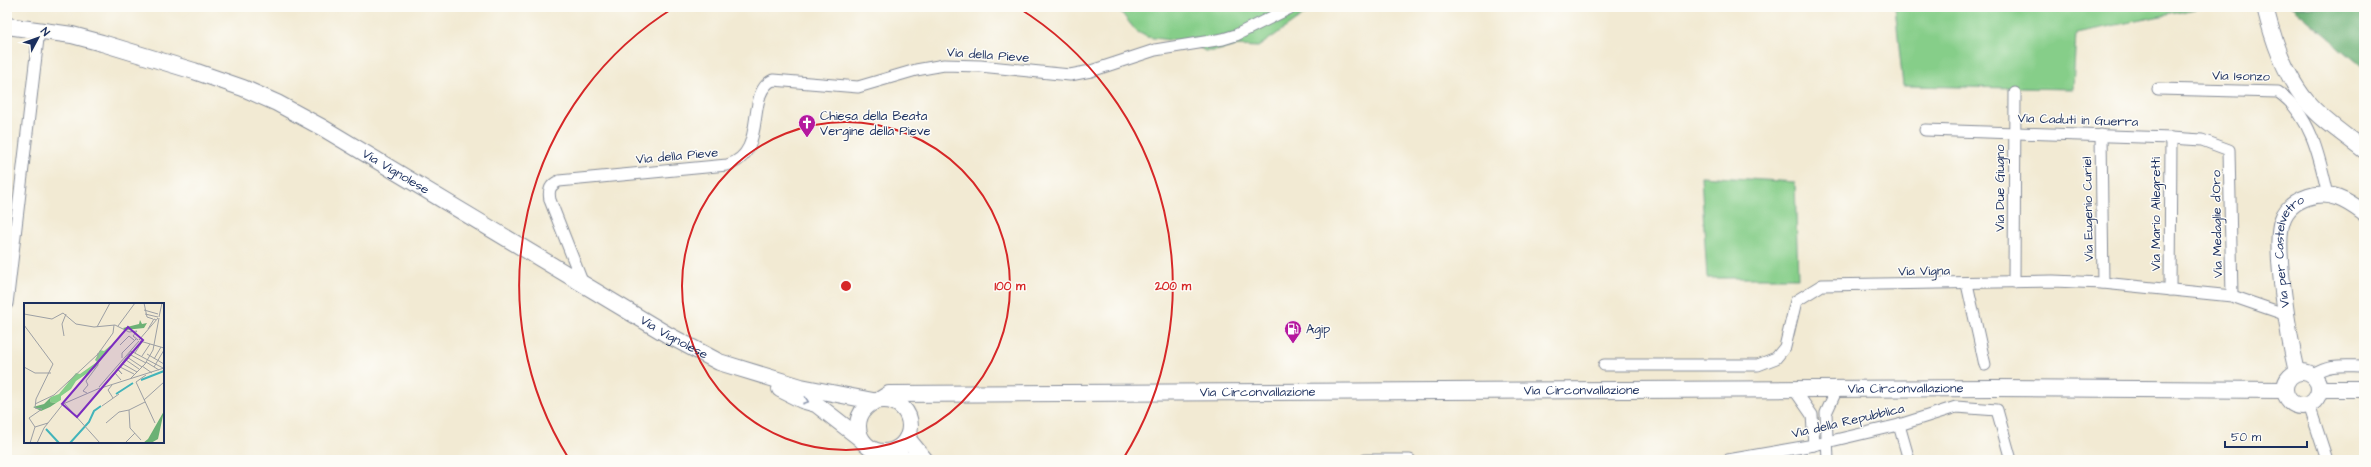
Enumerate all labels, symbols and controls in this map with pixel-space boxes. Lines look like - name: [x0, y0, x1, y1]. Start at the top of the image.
- north arrow: [18, 18, 58, 58]
- text: N: [37, 24, 53, 39]
- street label: Via della Pieve: [946, 43, 1030, 67]
- street label: Via Isonzo: [2212, 66, 2271, 86]
- place label: Chiesa della Beata Vergine della Pieve: [820, 107, 930, 141]
- street label: Via Caduti in Guerra: [2017, 109, 2139, 131]
- church icon: Chiesa della Beata Vergine della Pieve: [797, 113, 817, 138]
- street label: Via della Pieve: [635, 143, 719, 169]
- street label: Via Due Giugno: [1991, 144, 2010, 232]
- street label: Via Vignolese: [359, 145, 433, 199]
- street label: Via Eugenio Curiel: [2078, 156, 2099, 262]
- street label: Via Mario Allegretti: [2147, 157, 2166, 271]
- street label: Via Medaglie d'Oro: [2207, 169, 2228, 278]
- street label: Via per Castelvetro: [2270, 190, 2308, 309]
- street label: Via Vigna: [1898, 262, 1950, 281]
- text: 100 m: [995, 278, 1026, 295]
- text: 200 m: [1154, 278, 1192, 295]
- centre of rings: [839, 279, 853, 293]
- inset map: [24, 303, 164, 443]
- street label: Via Vignolese: [637, 311, 711, 364]
- fuel station icon: Agip: [1283, 319, 1303, 344]
- place label: Agip: [1306, 320, 1330, 339]
- street label: Via Circonvallazione: [1848, 379, 1963, 398]
- street label: Via Circonvallazione: [1524, 381, 1639, 400]
- street label: Via Circonvallazione: [1200, 383, 1315, 401]
- one-way arrow: [803, 396, 810, 405]
- street label: Via della Repubblica: [1790, 399, 1906, 443]
- scale bar: [2225, 423, 2307, 449]
- text: 50 m: [2231, 429, 2262, 446]

